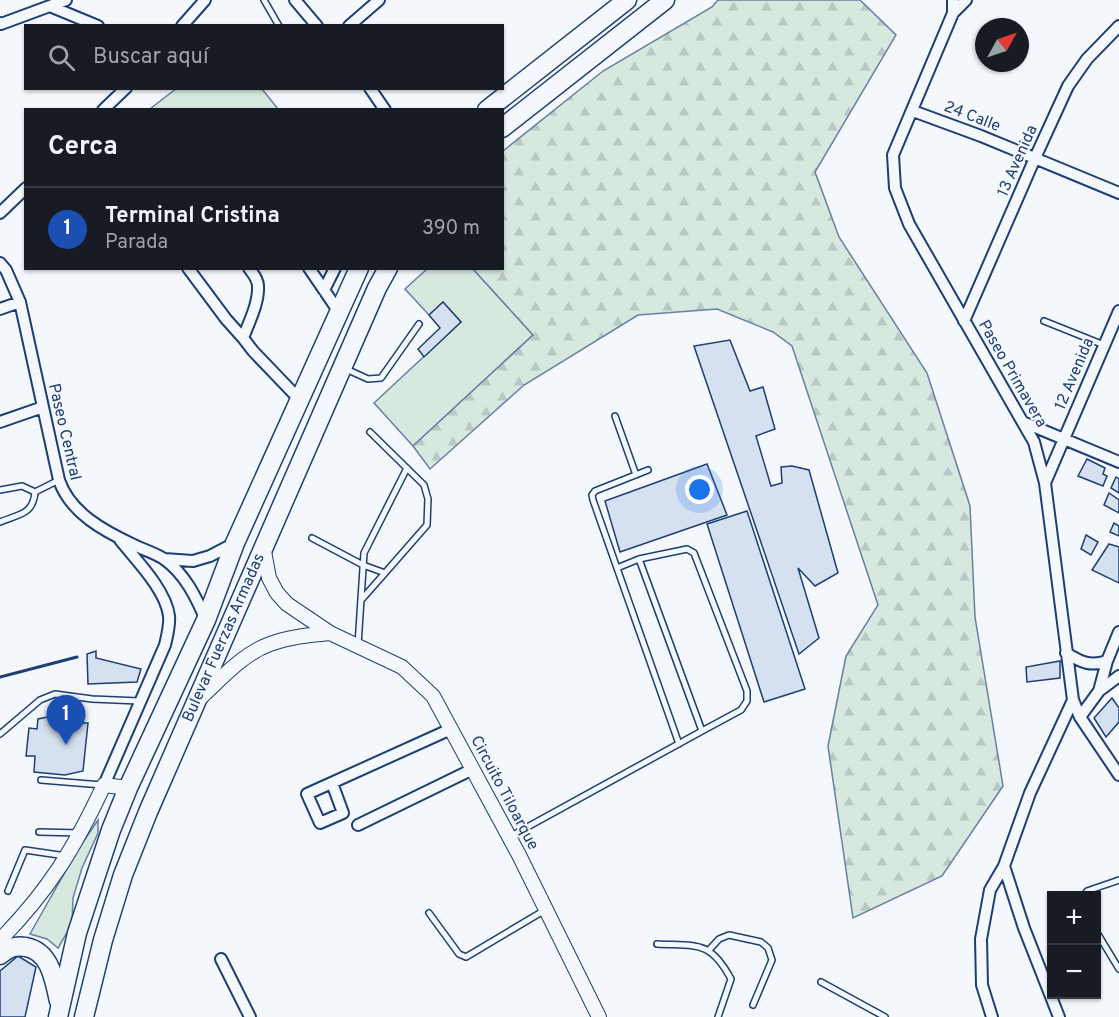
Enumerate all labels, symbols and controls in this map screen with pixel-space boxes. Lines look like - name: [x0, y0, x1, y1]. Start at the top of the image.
- north arrow: [975, 18, 1029, 72]
- search box: [24, 24, 504, 90]
- icon: search: [45, 41, 78, 74]
- text: Buscar aquí: [93, 44, 209, 71]
- street label: 24 Calle: [941, 97, 1003, 137]
- street label: 13 Avenida: [993, 122, 1043, 200]
- text: Cerca: [48, 131, 118, 164]
- text: Terminal Cristina: [105, 203, 280, 230]
- text: 1: [64, 216, 72, 242]
- text: 390 m: [422, 216, 480, 242]
- text: Parada: [105, 230, 168, 256]
- street label: Paseo Primavera: [973, 317, 1051, 431]
- street label: 12 Avenida: [1051, 335, 1099, 413]
- street label: Paseo Central: [43, 382, 85, 482]
- your location: [685, 475, 714, 504]
- street label: Bulevar Fuerzas Armadas: [178, 551, 270, 725]
- pin: 1: [46, 696, 86, 745]
- street label: Circuito Tiloarque: [465, 732, 543, 854]
- map controls: [1047, 891, 1101, 999]
- button: +: [1047, 891, 1101, 945]
- button: −: [1047, 945, 1101, 999]

